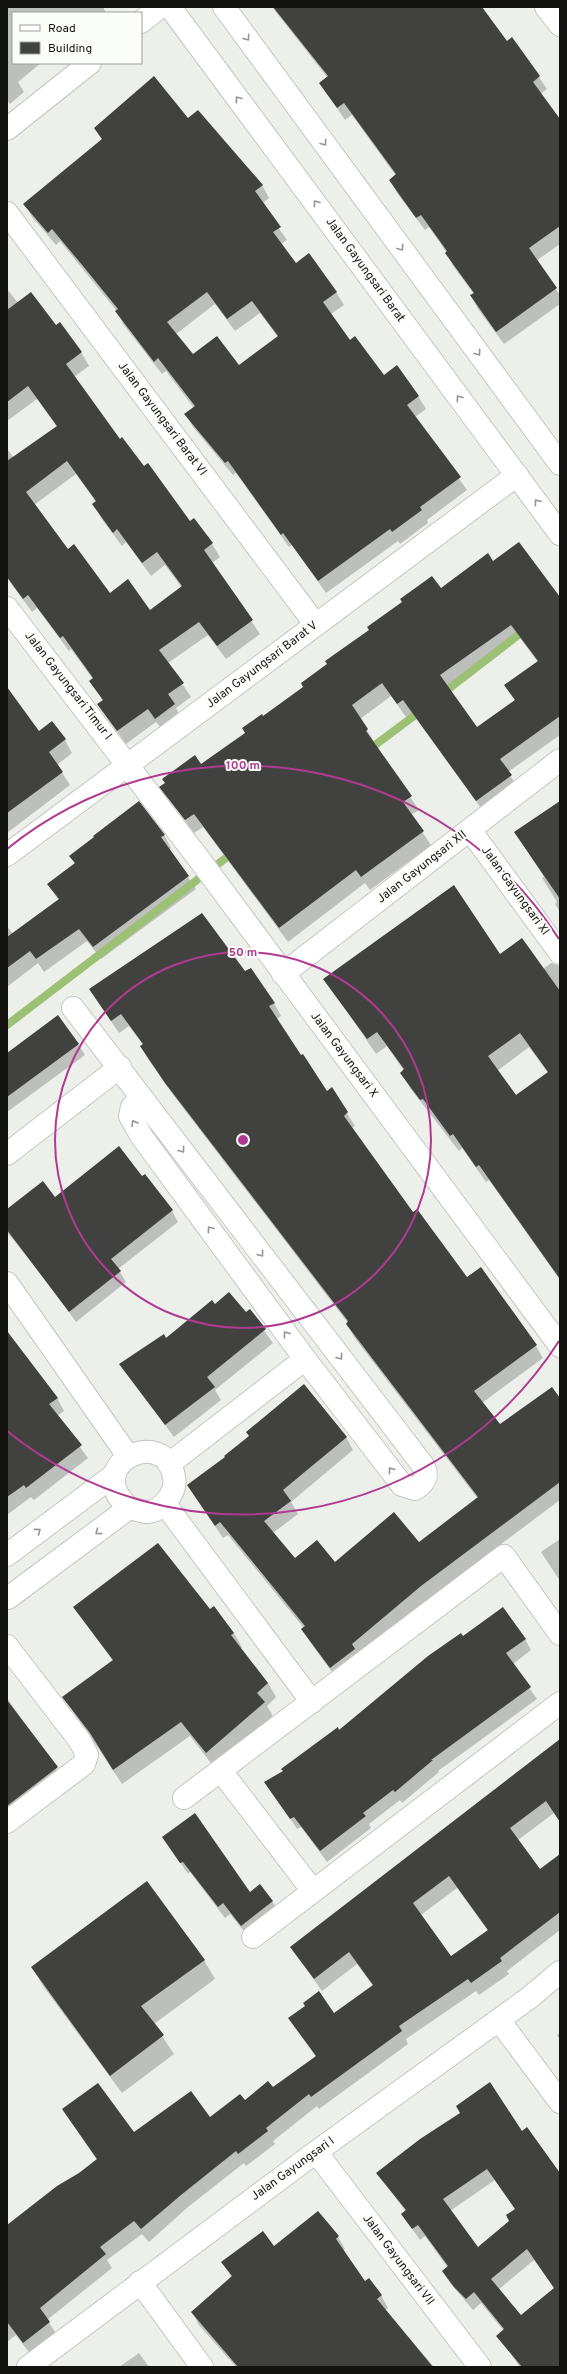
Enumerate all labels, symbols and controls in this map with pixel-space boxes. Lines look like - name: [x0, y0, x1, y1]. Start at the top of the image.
- legend: [12, 12, 142, 64]
- text: Road: [48, 21, 76, 37]
- one-way arrow: [242, 34, 249, 41]
- text: Building: [48, 41, 92, 57]
- one-way arrow: [236, 96, 243, 103]
- one-way arrow: [319, 139, 326, 146]
- one-way arrow: [313, 201, 320, 208]
- street label: Jalan Gayungsari Barat: [322, 215, 408, 325]
- one-way arrow: [396, 244, 404, 251]
- one-way arrow: [473, 348, 480, 355]
- street label: Jalan Gayungsari Barat VI: [114, 359, 210, 479]
- one-way arrow: [457, 395, 464, 402]
- one-way arrow: [535, 500, 542, 507]
- street label: Jalan Gayungsari Barat V: [203, 618, 321, 712]
- street label: Jalan Gayungsari Timur I: [21, 629, 115, 743]
- text: 100 m: [226, 758, 260, 774]
- street label: Jalan Gayungsari XII: [374, 827, 470, 907]
- street label: Jalan Gayungsari XI: [477, 843, 553, 939]
- text: 50 m: [229, 945, 257, 961]
- street label: Jalan Gayungsari X: [307, 1009, 381, 1101]
- one-way arrow: [131, 1120, 139, 1127]
- centre of rings: [236, 1133, 250, 1147]
- one-way arrow: [177, 1146, 184, 1153]
- one-way arrow: [207, 1226, 214, 1233]
- one-way arrow: [256, 1249, 263, 1256]
- one-way arrow: [284, 1331, 291, 1338]
- one-way arrow: [335, 1352, 342, 1359]
- one-way arrow: [388, 1468, 395, 1475]
- one-way arrow: [95, 1527, 102, 1534]
- one-way arrow: [34, 1529, 41, 1536]
- street label: Jalan Gayungsari I: [248, 2133, 338, 2205]
- street label: Jalan Gayungsari VII: [359, 2211, 437, 2309]

